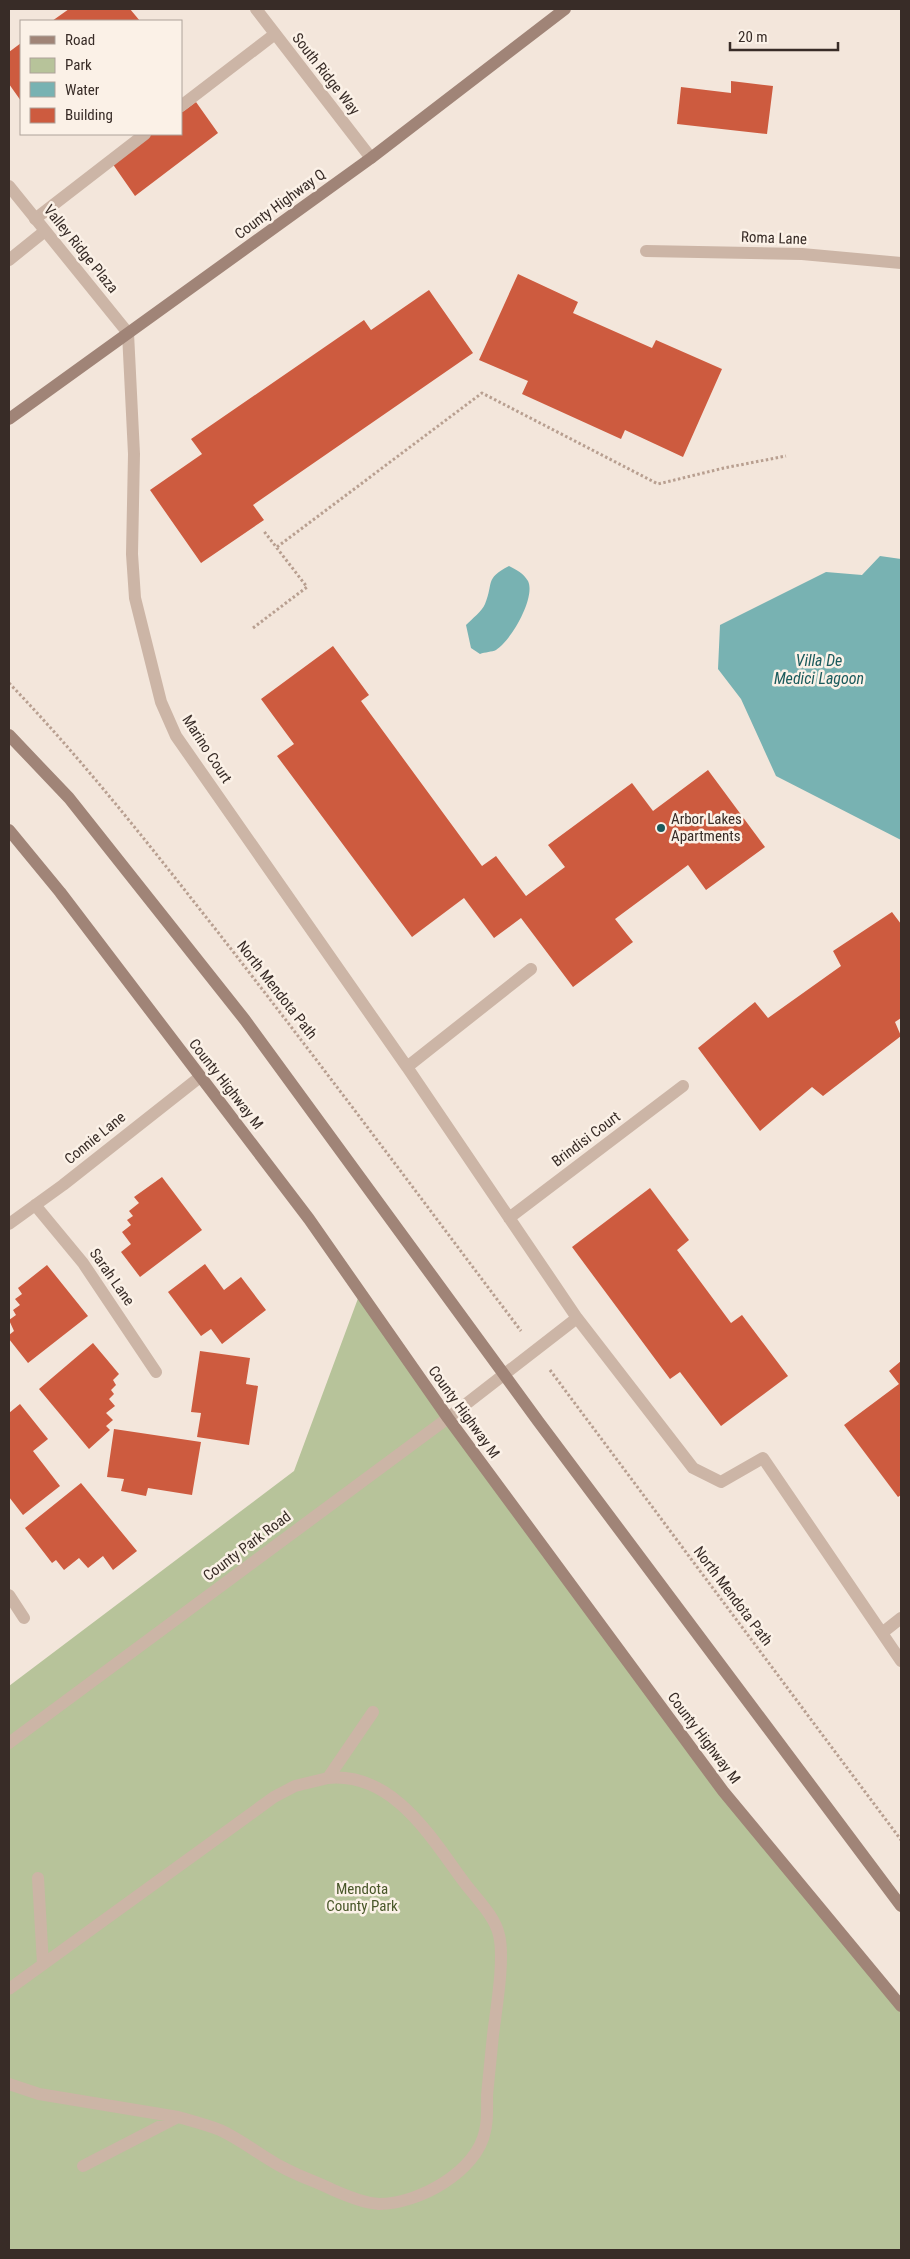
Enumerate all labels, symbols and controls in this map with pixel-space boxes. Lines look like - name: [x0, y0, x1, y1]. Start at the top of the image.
- legend: [20, 20, 182, 135]
- scale bar: [730, 20, 838, 52]
- text: 20 m: [738, 28, 768, 46]
- street label: South Ridge Way: [288, 29, 364, 119]
- text: Road: [65, 31, 95, 49]
- text: Park: [65, 56, 92, 74]
- text: Water: [65, 81, 100, 99]
- text: Building: [65, 106, 113, 124]
- street label: County Highway Q: [231, 165, 329, 243]
- street label: Valley Ridge Plaza: [40, 201, 122, 297]
- street label: Roma Lane: [741, 228, 807, 248]
- water label: Villa De Medici Lagoon: [774, 651, 864, 688]
- street label: Marino Court: [178, 712, 236, 786]
- place label: Arbor Lakes Apartments: [671, 810, 742, 845]
- marker: Arbor Lakes Apartments: [655, 822, 667, 834]
- street label: North Mendota Path: [233, 937, 321, 1043]
- street label: County Highway M: [185, 1035, 267, 1133]
- street label: Connie Lane: [61, 1108, 129, 1168]
- street label: Brindisi Court: [548, 1108, 624, 1170]
- street label: Sarah Lane: [86, 1245, 138, 1309]
- street label: County Highway M: [424, 1362, 504, 1462]
- street label: County Park Road: [200, 1507, 294, 1585]
- street label: North Mendota Path: [690, 1543, 776, 1649]
- street label: County Highway M: [664, 1689, 744, 1787]
- park label: Mendota County Park: [326, 1880, 398, 1915]

